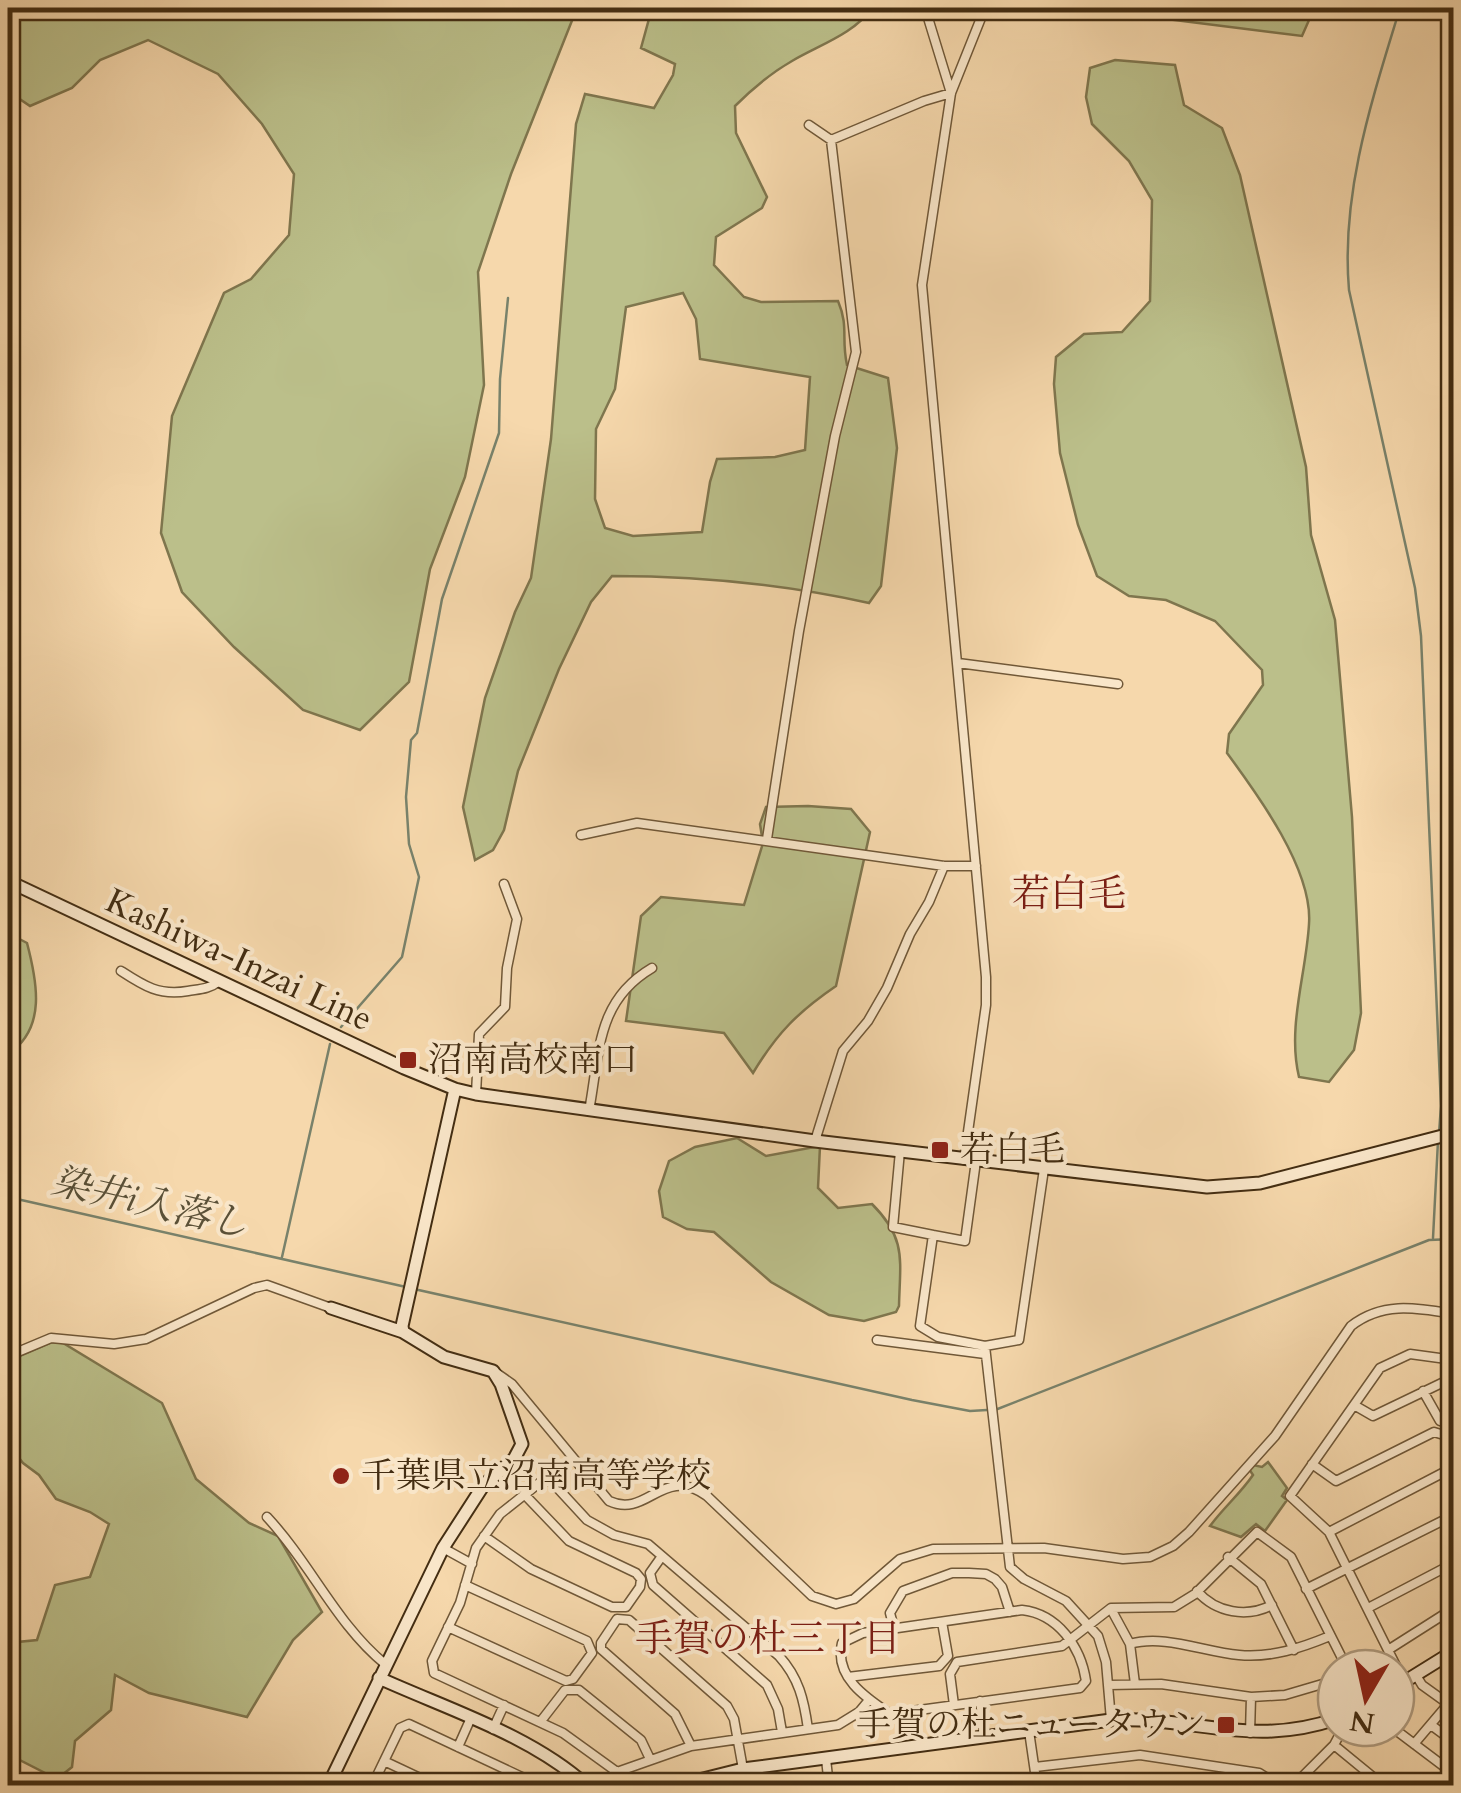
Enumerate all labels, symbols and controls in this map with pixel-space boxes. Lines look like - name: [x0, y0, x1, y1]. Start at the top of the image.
- district label: 若白毛: [1012, 868, 1126, 920]
- street label: Kashiwa-Inzai Line: [98, 877, 380, 1043]
- place label: 沼南高校南口: [428, 1036, 638, 1084]
- marker: 沼南高校南口: [397, 1049, 419, 1071]
- place label: 若白毛: [960, 1126, 1065, 1174]
- marker: 若白毛: [929, 1139, 951, 1161]
- water label: 染井i入落し: [47, 1155, 253, 1251]
- place label: 千葉県立沼南高等学校: [361, 1452, 711, 1500]
- marker: 千葉県立沼南高等学校: [330, 1465, 352, 1487]
- district label: 手賀の杜三丁目: [635, 1613, 901, 1665]
- north arrow: [1316, 1648, 1416, 1748]
- place label: 手賀の杜ニュータウン: [856, 1701, 1206, 1749]
- text: N: [1347, 1701, 1377, 1742]
- marker: 手賀の杜ニュータウン: [1215, 1714, 1237, 1736]

